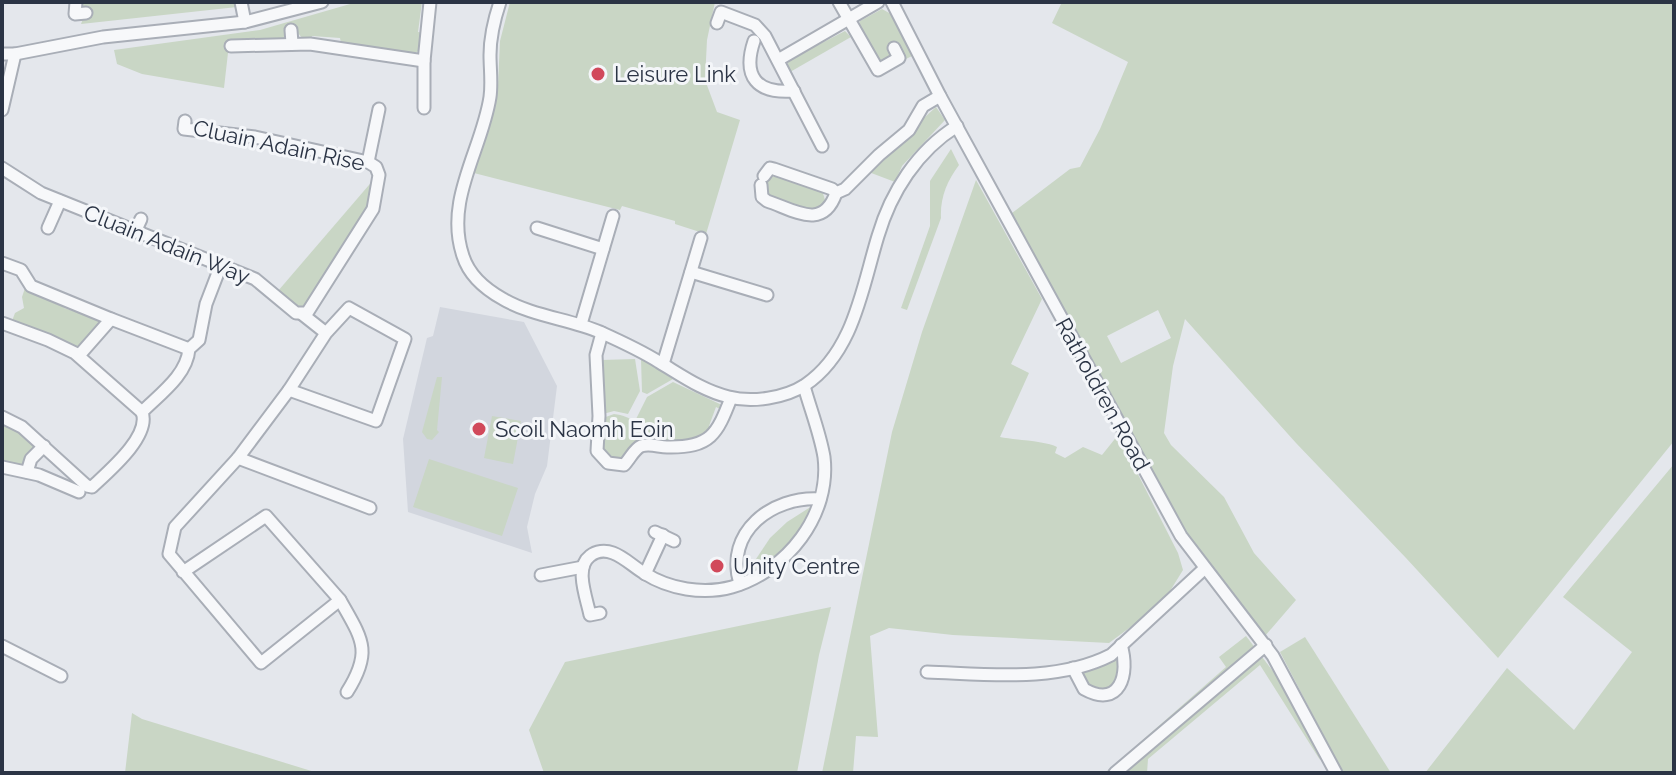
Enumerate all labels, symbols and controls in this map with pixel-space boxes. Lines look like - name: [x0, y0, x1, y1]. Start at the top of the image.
- place label: Leisure Link: [614, 61, 736, 87]
- marker: Leisure Link: [589, 65, 607, 83]
- street label: Cluain Adain Rise: [191, 114, 367, 176]
- street label: Cluain Adain Way: [80, 199, 254, 289]
- street label: Ratholdren Road: [1050, 313, 1156, 475]
- place label: Scoil Naomh Eoin: [495, 416, 674, 442]
- marker: Scoil Naomh Eoin: [470, 420, 488, 438]
- place label: Unity Centre: [733, 553, 860, 579]
- marker: Unity Centre: [708, 557, 726, 575]

